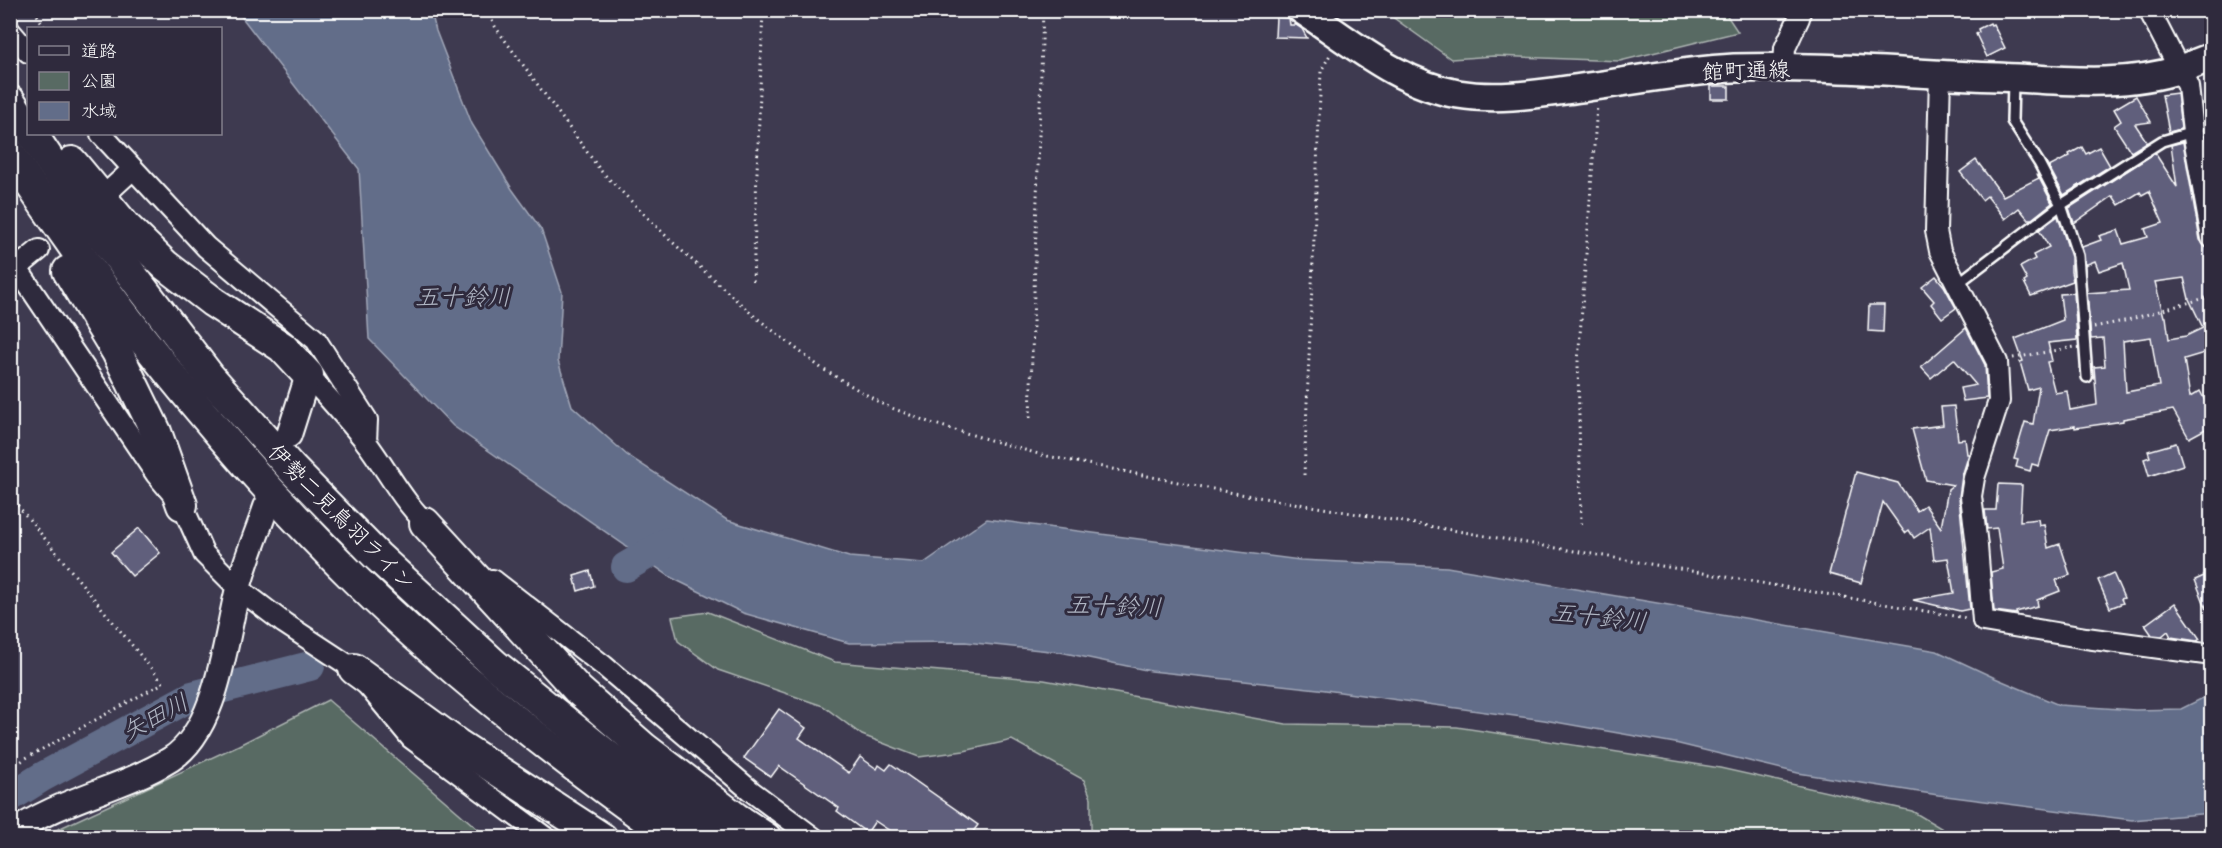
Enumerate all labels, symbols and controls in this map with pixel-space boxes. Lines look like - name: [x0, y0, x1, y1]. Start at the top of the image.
- legend: [27, 27, 222, 135]
- text: 道路: [81, 41, 117, 62]
- street label: 館町通線: [1702, 56, 1790, 86]
- text: 公園: [81, 71, 117, 92]
- text: 水域: [81, 101, 117, 122]
- water label: 五十鈴川: [415, 283, 511, 311]
- street label: 伊勢二見鳥羽ライン: [262, 439, 420, 597]
- water label: 五十鈴川: [1066, 590, 1162, 622]
- water label: 五十鈴川: [1550, 598, 1648, 636]
- water label: 矢田川: [117, 688, 193, 746]

